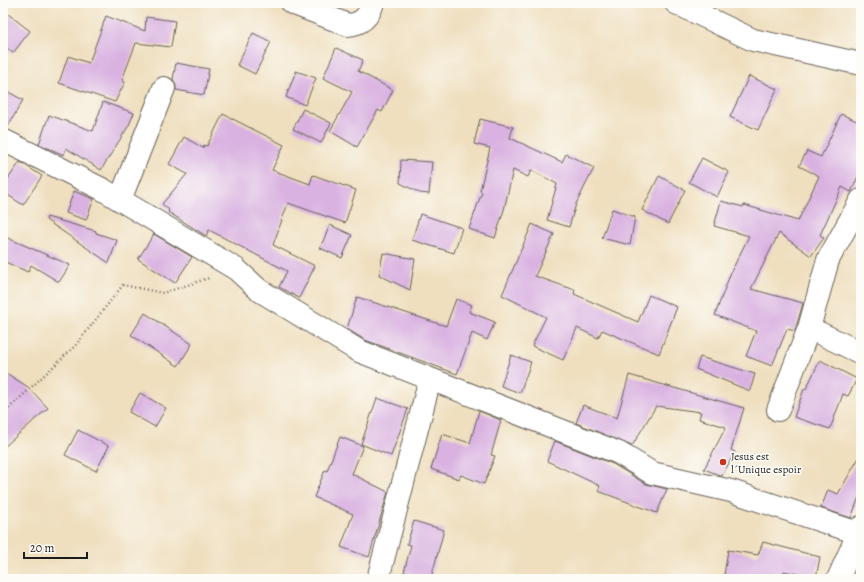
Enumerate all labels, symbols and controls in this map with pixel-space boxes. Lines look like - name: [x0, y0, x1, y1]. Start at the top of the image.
- place label: Jesus est l´Unique espoir: [731, 449, 801, 477]
- marker: Jesus est l´Unique espoir: [718, 457, 728, 467]
- scale bar: [24, 534, 87, 560]
- text: 20 m: [30, 540, 54, 556]

